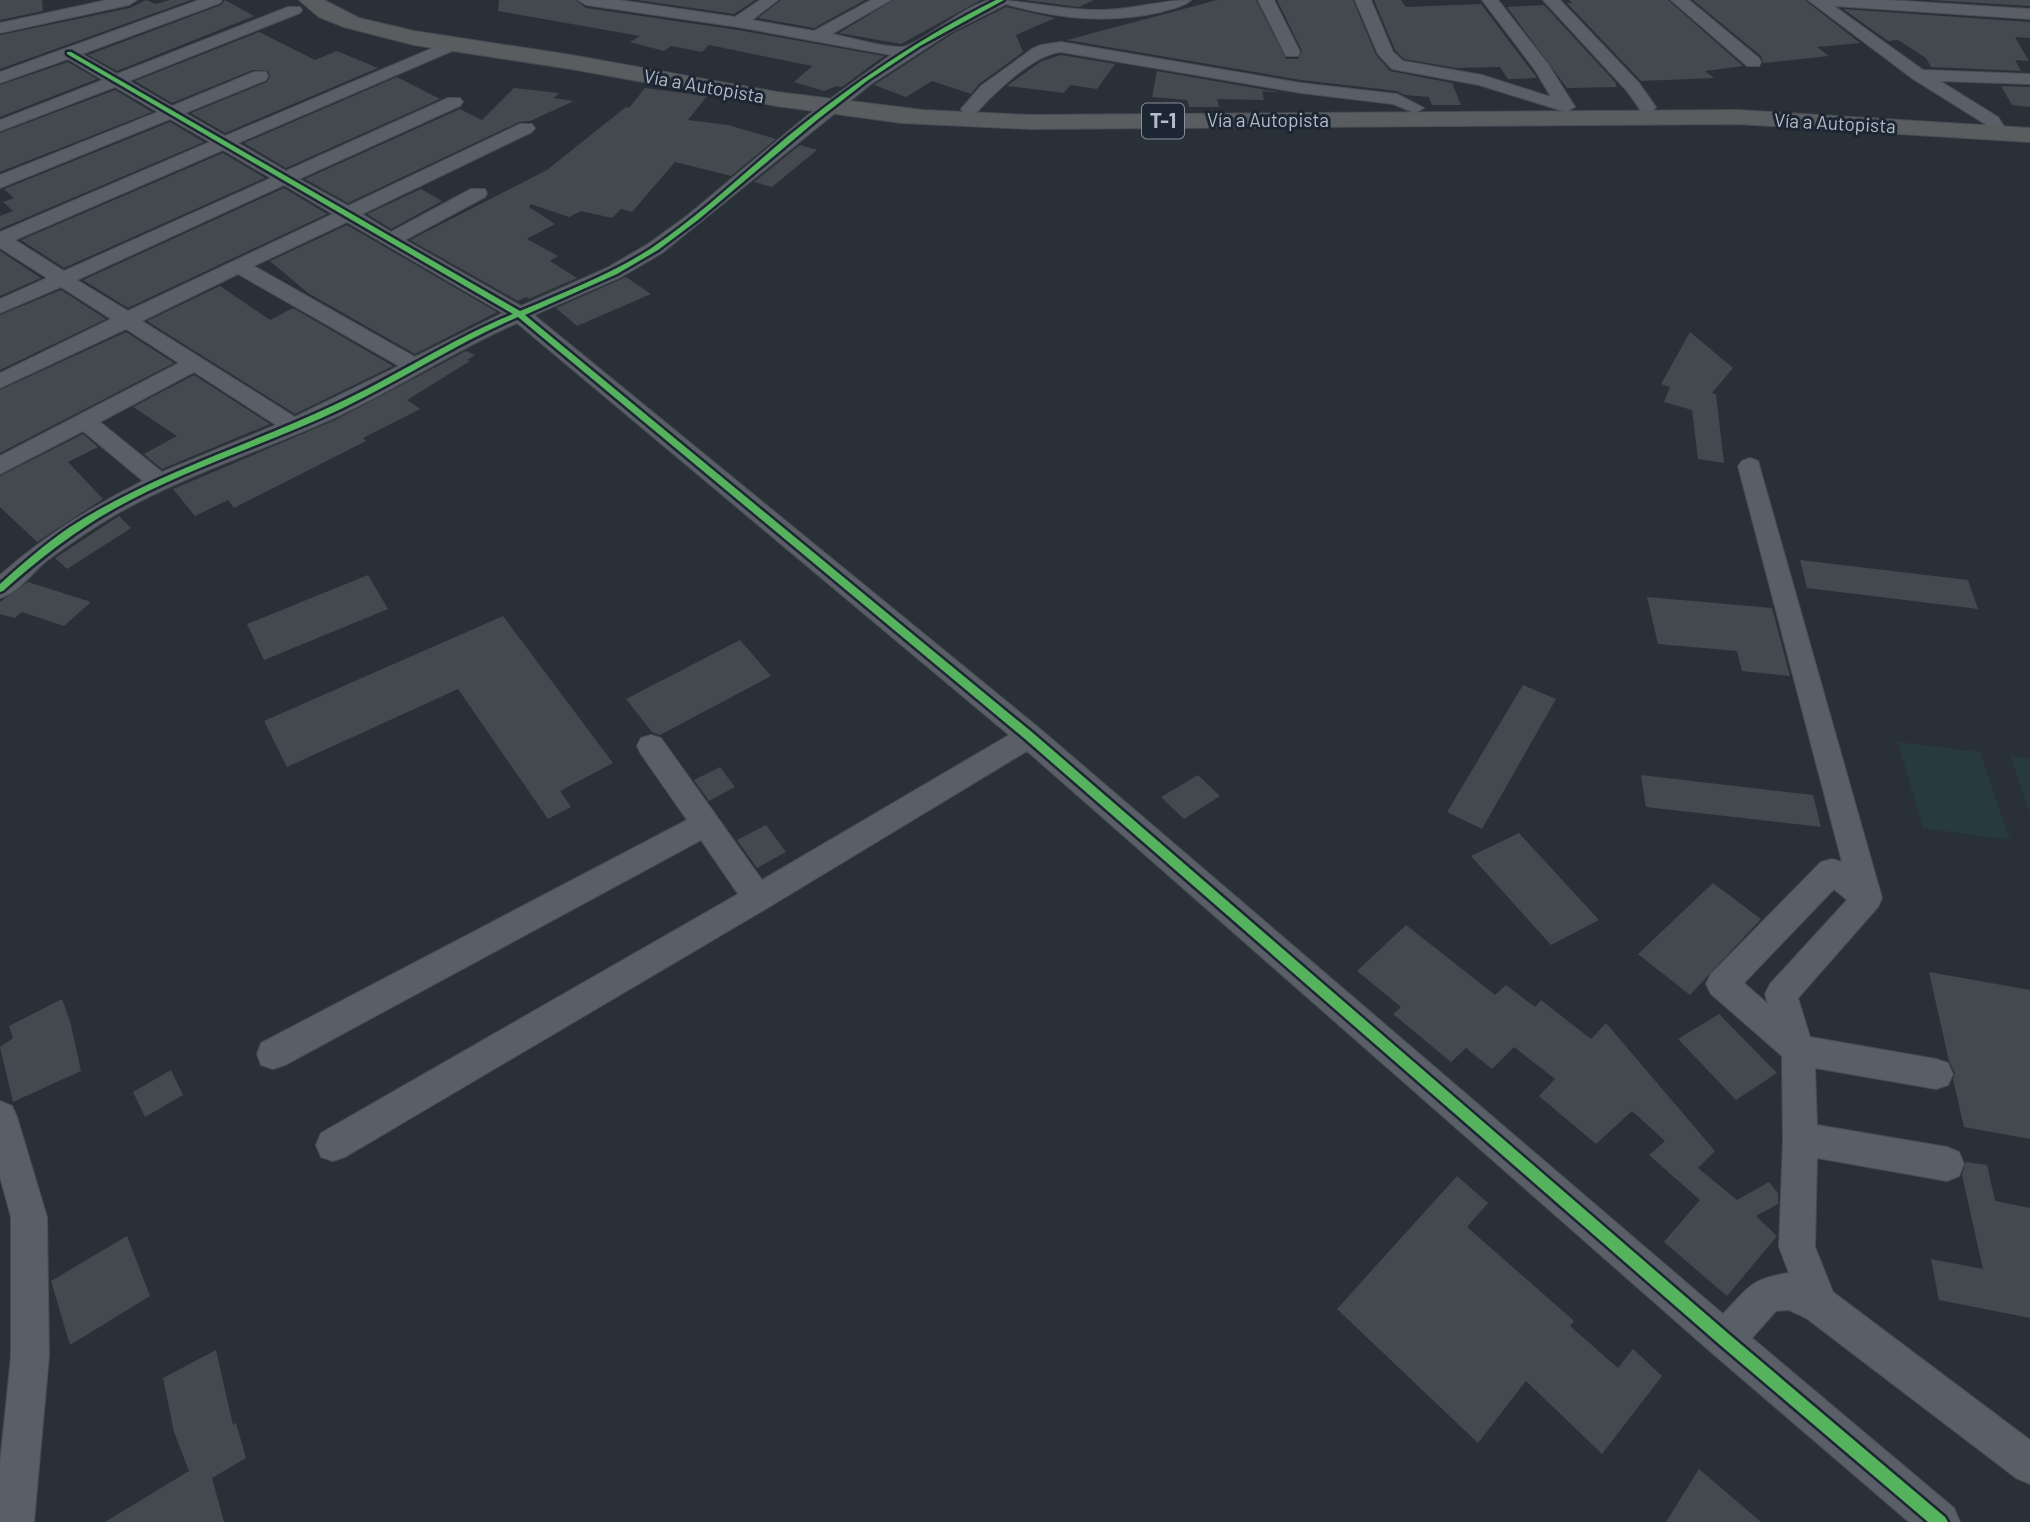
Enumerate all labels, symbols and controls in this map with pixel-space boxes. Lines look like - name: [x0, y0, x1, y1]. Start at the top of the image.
- street label: Vía a Autopista: [642, 64, 766, 107]
- road number: T-1: [1142, 104, 1184, 138]
- street label: Vía a Autopista: [1207, 108, 1329, 131]
- street label: Vía a Autopista: [1773, 108, 1897, 137]

